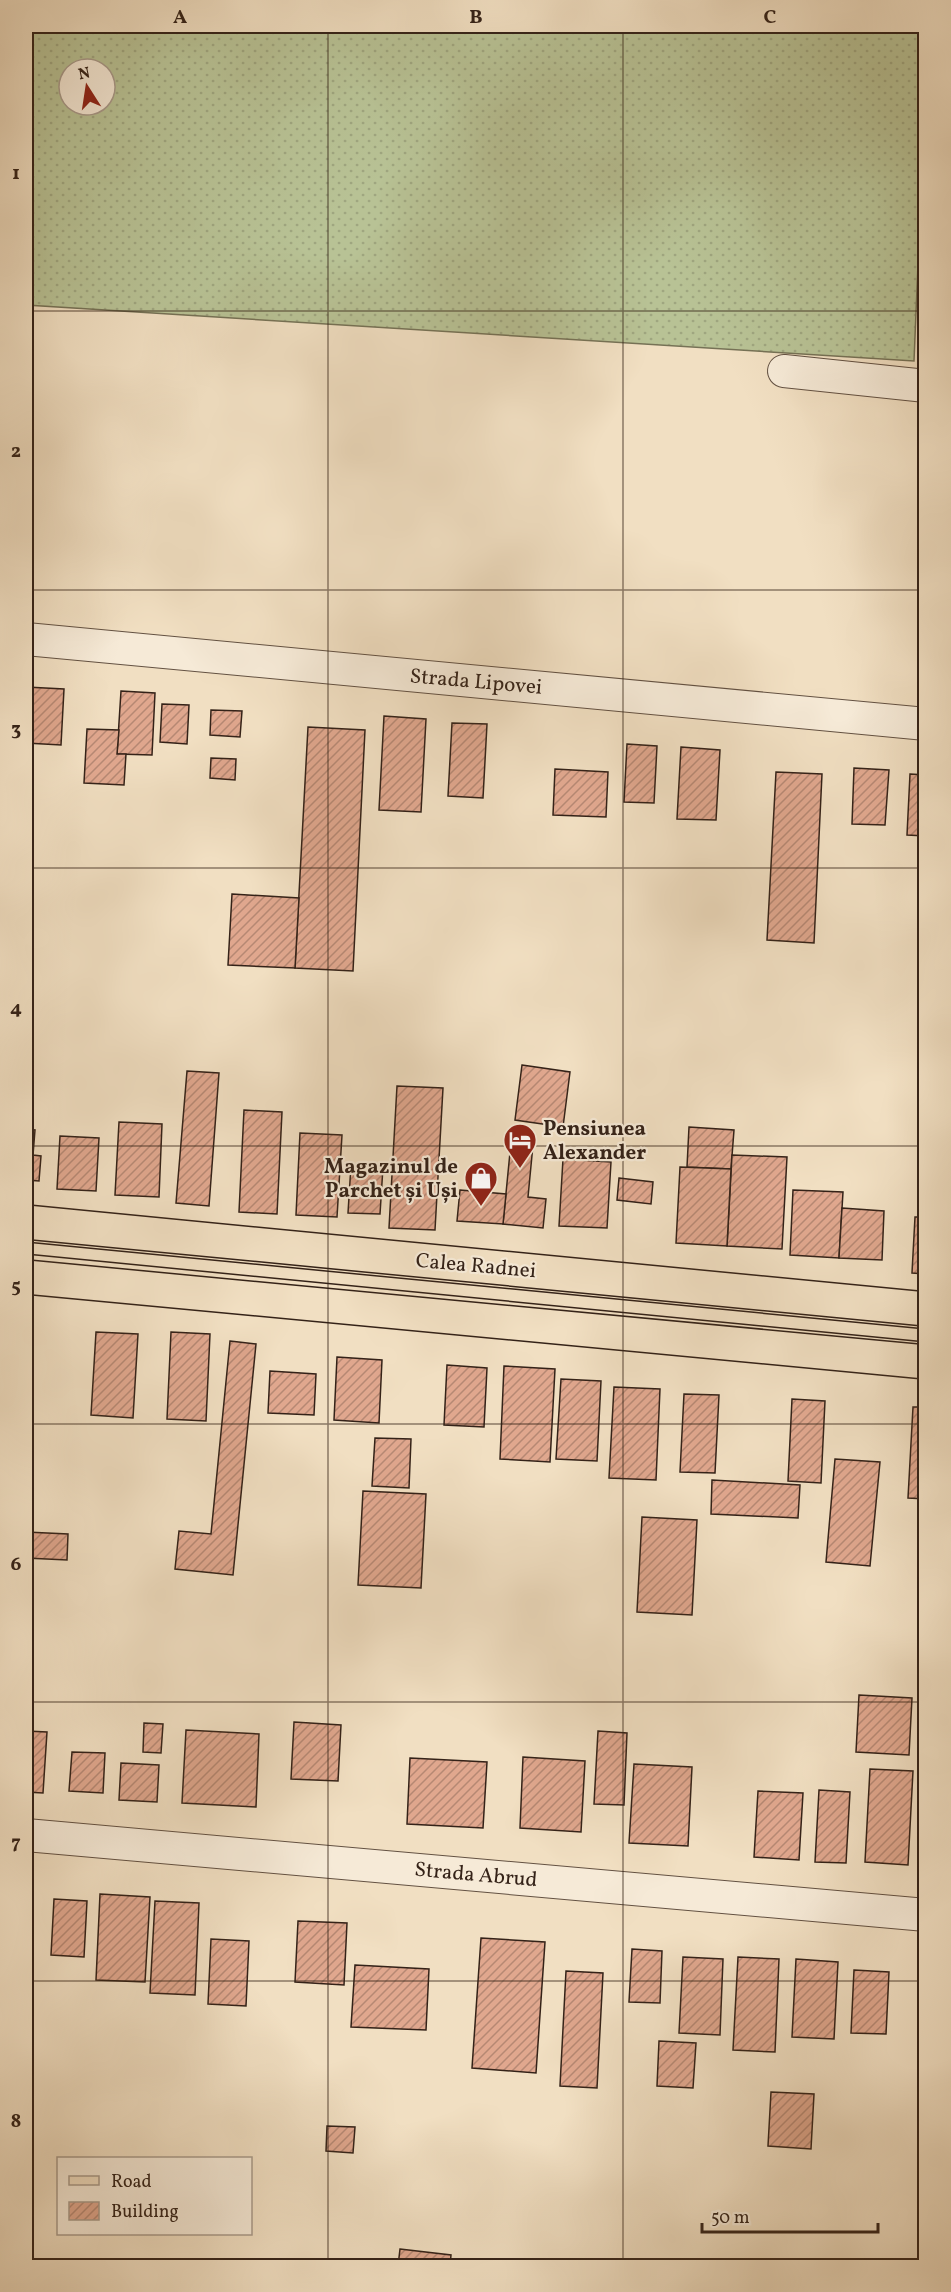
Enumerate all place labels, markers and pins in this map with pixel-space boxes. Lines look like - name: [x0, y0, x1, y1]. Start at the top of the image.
- place label: Pensiunea Alexander: [543, 1115, 646, 1168]
- hotel icon: Pensiunea Alexander: [502, 1122, 538, 1169]
- place label: Magazinul de Parchet și Uși: [324, 1153, 458, 1206]
- shop icon: Magazinul de Parchet și Uși: [463, 1160, 499, 1207]

